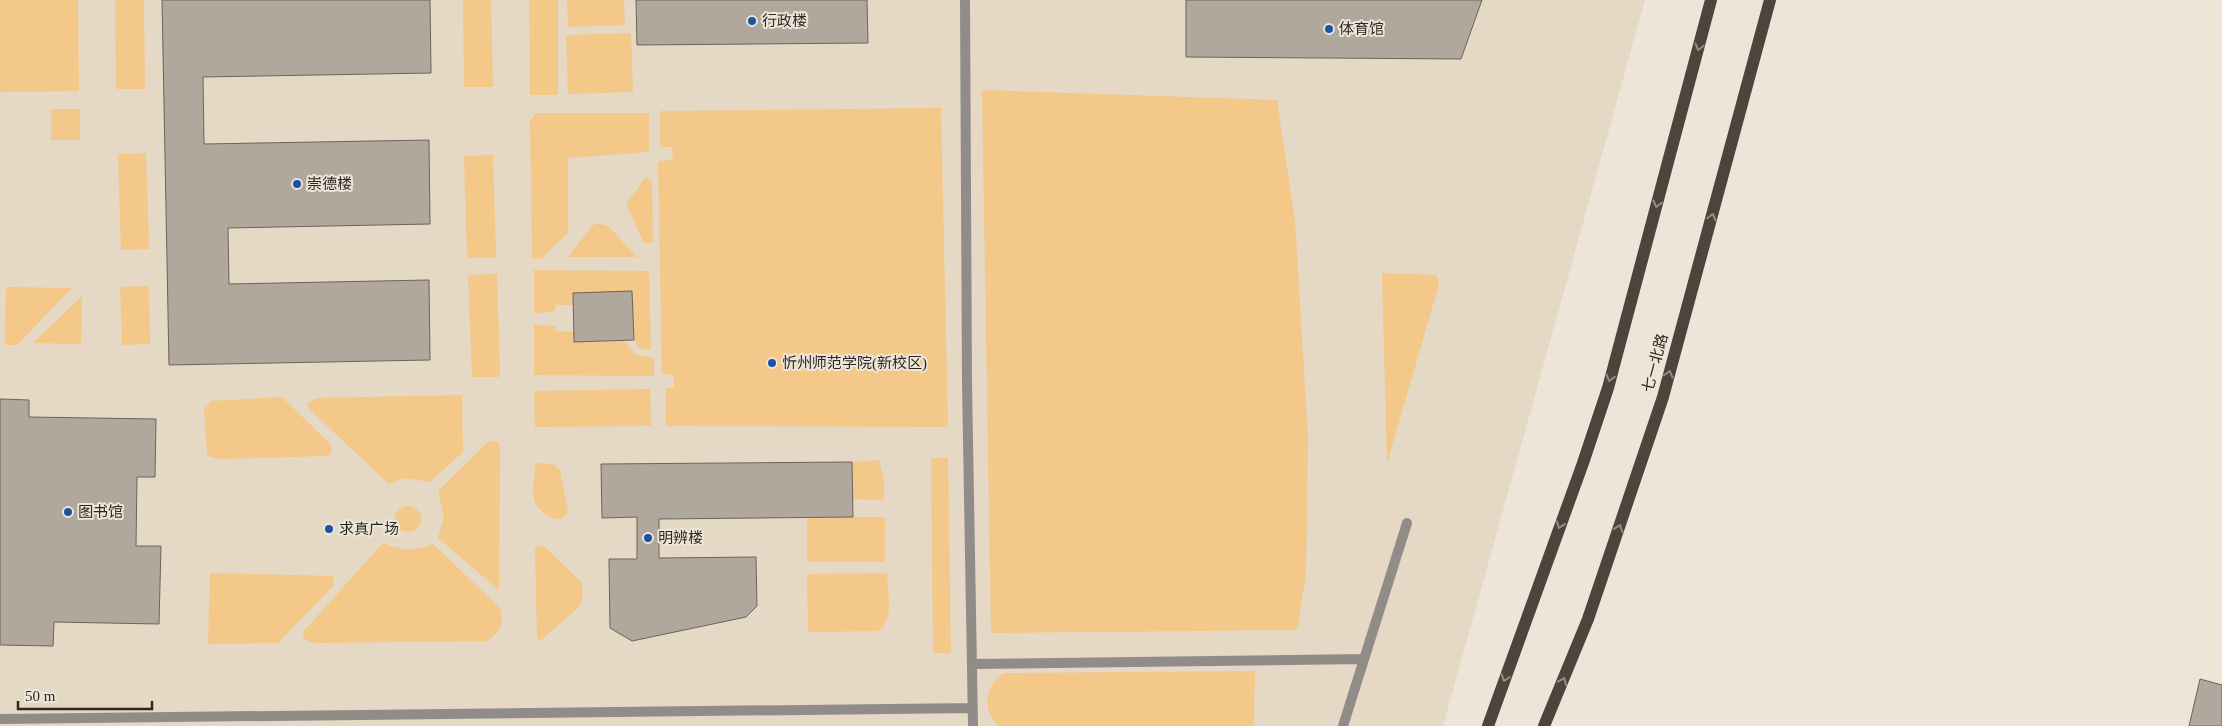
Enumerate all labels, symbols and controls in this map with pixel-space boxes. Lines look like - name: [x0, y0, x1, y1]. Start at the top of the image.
- place label: 行政楼: [762, 13, 807, 29]
- marker: 行政楼: [746, 15, 758, 27]
- place label: 体育馆: [1339, 21, 1384, 37]
- marker: 体育馆: [1323, 23, 1335, 35]
- one-way arrow: [1694, 43, 1704, 51]
- place label: 崇德楼: [307, 175, 352, 192]
- marker: 崇德楼: [291, 178, 303, 190]
- one-way arrow: [1652, 200, 1662, 208]
- one-way arrow: [1706, 214, 1716, 222]
- street label: 七一北路: [1639, 332, 1670, 394]
- place label: 忻州师范学院(新校区): [782, 354, 927, 372]
- marker: 忻州师范学院(新校区): [766, 357, 778, 369]
- one-way arrow: [1664, 370, 1674, 379]
- one-way arrow: [1605, 374, 1616, 382]
- place label: 图书馆: [78, 504, 123, 520]
- marker: 图书馆: [62, 506, 74, 518]
- place label: 求真广场: [339, 521, 399, 537]
- one-way arrow: [1556, 521, 1566, 529]
- marker: 求真广场: [323, 523, 335, 535]
- one-way arrow: [1613, 525, 1623, 533]
- place label: 明辨楼: [658, 529, 703, 546]
- marker: 明辨楼: [642, 532, 654, 544]
- one-way arrow: [1501, 673, 1511, 682]
- one-way arrow: [1556, 677, 1567, 686]
- scale bar: [18, 678, 151, 710]
- text: 50 m: [25, 688, 56, 704]

